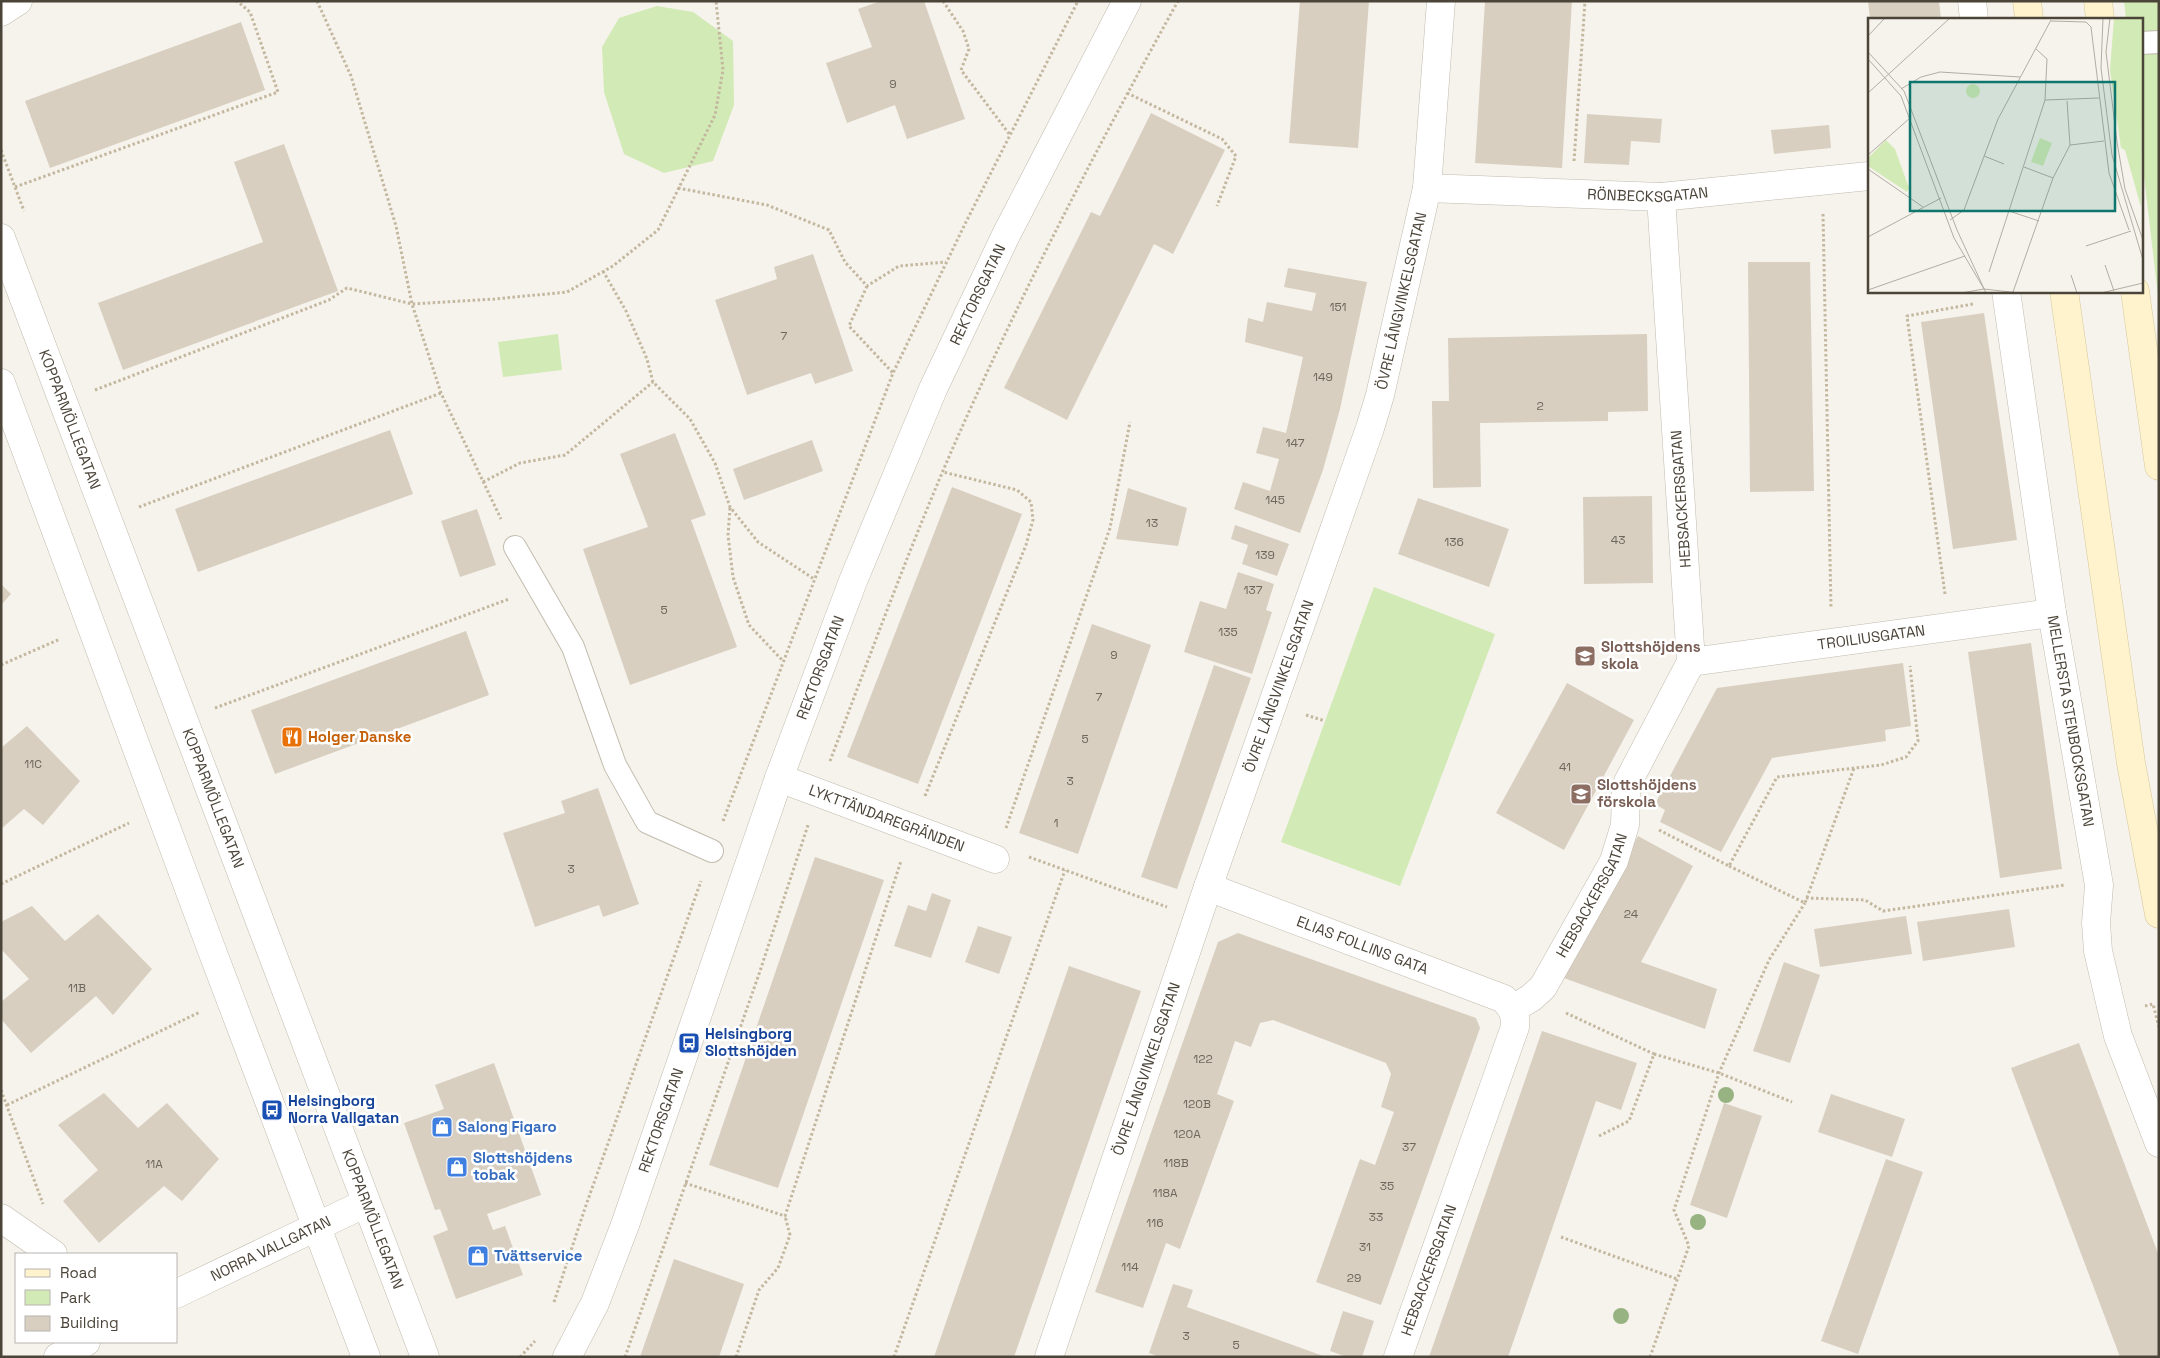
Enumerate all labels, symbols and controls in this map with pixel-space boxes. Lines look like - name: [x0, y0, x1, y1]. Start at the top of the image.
- inset map: [1868, 18, 2142, 292]
- house number: 9: [889, 76, 897, 92]
- street label: RÖNBECKSGATAN: [1587, 182, 1709, 206]
- street label: ÖVRE LÅNGVINKELSGATAN: [1372, 210, 1430, 391]
- street label: REKTORSGATAN: [945, 241, 1009, 348]
- house number: 151: [1329, 299, 1347, 315]
- house number: 7: [781, 328, 788, 344]
- street label: KOPPARMÖLLEGATAN: [35, 347, 105, 492]
- house number: 149: [1313, 369, 1333, 385]
- house number: 2: [1536, 398, 1544, 414]
- street label: HEBSACKERSGATAN: [1666, 430, 1695, 568]
- house number: 147: [1286, 435, 1305, 451]
- house number: 145: [1265, 492, 1285, 508]
- house number: 13: [1146, 515, 1158, 531]
- house number: 43: [1611, 532, 1625, 548]
- house number: 136: [1444, 534, 1464, 550]
- house number: 139: [1255, 547, 1275, 563]
- house number: 137: [1243, 582, 1263, 598]
- street label: ÖVRE LÅNGVINKELSGATAN: [1239, 597, 1318, 775]
- house number: 5: [660, 602, 668, 618]
- street label: REKTORSGATAN: [792, 613, 848, 722]
- street label: MELLERSTA STENBOCKSGATAN: [2044, 614, 2099, 828]
- street label: TROILIUSGATAN: [1816, 620, 1926, 654]
- house number: 135: [1218, 624, 1238, 640]
- place label: Slottshöjdens skola: [1601, 637, 1701, 673]
- school or university icon: Slottshöjdens skola: [1573, 644, 1597, 668]
- house number: 9: [1110, 647, 1118, 663]
- house number: 7: [1096, 689, 1103, 705]
- street label: KOPPARMÖLLEGATAN: [179, 725, 249, 871]
- restaurant icon: Holger Danske: [280, 725, 304, 749]
- place label: Holger Danske: [308, 727, 412, 746]
- house number: 5: [1081, 731, 1089, 747]
- house number: 11C: [24, 756, 42, 772]
- house number: 41: [1559, 759, 1571, 775]
- house number: 3: [1066, 773, 1074, 789]
- place label: Slottshöjdens förskola: [1597, 775, 1697, 811]
- street label: LYKTTÄNDAREGRÄNDEN: [806, 780, 967, 856]
- school or university icon: Slottshöjdens förskola: [1569, 782, 1593, 806]
- house number: 1: [1053, 815, 1059, 831]
- street label: HEBSACKERSGATAN: [1552, 831, 1631, 961]
- house number: 3: [567, 861, 575, 877]
- house number: 24: [1624, 906, 1639, 922]
- street label: ELIAS FOLLINS GATA: [1294, 911, 1432, 979]
- house number: 11B: [68, 980, 86, 996]
- street label: ÖVRE LÅNGVINKELSGATAN: [1108, 980, 1184, 1158]
- place label: Helsingborg Slottshöjden: [705, 1024, 797, 1060]
- bus stop icon: Helsingborg Slottshöjden: [677, 1031, 701, 1055]
- house number: 122: [1193, 1051, 1213, 1067]
- street label: REKTORSGATAN: [634, 1065, 687, 1175]
- place label: Helsingborg Norra Vallgatan: [288, 1091, 399, 1127]
- house number: 120B: [1183, 1096, 1211, 1112]
- bus stop icon: Helsingborg Norra Vallgatan: [260, 1098, 284, 1122]
- shop icon: Salong Figaro: [430, 1115, 454, 1139]
- place label: Salong Figaro: [458, 1117, 557, 1136]
- house number: 120A: [1173, 1126, 1201, 1142]
- house number: 37: [1402, 1139, 1416, 1155]
- street label: KOPPARMÖLLEGATAN: [338, 1146, 408, 1291]
- place label: Slottshöjdens tobak: [473, 1148, 573, 1184]
- shop icon: Slottshöjdens tobak: [445, 1155, 469, 1179]
- house number: 118B: [1163, 1155, 1189, 1171]
- house number: 11A: [145, 1156, 163, 1172]
- house number: 35: [1380, 1178, 1394, 1194]
- house number: 118A: [1152, 1185, 1178, 1201]
- street label: HEBSACKERSGATAN: [1396, 1202, 1460, 1338]
- house number: 33: [1369, 1209, 1383, 1225]
- street label: NORRA VALLGATAN: [207, 1211, 334, 1285]
- house number: 116: [1146, 1215, 1164, 1231]
- house number: 31: [1359, 1239, 1371, 1255]
- shop icon: Tvättservice: [466, 1244, 490, 1268]
- place label: Tvättservice: [494, 1246, 583, 1265]
- legend: [15, 1253, 178, 1343]
- house number: 114: [1121, 1259, 1139, 1275]
- text: Road: [60, 1263, 97, 1282]
- house number: 29: [1347, 1270, 1361, 1286]
- text: Park: [60, 1288, 91, 1307]
- text: Building: [60, 1313, 119, 1332]
- house number: 3: [1182, 1328, 1190, 1344]
- house number: 5: [1232, 1337, 1240, 1353]

